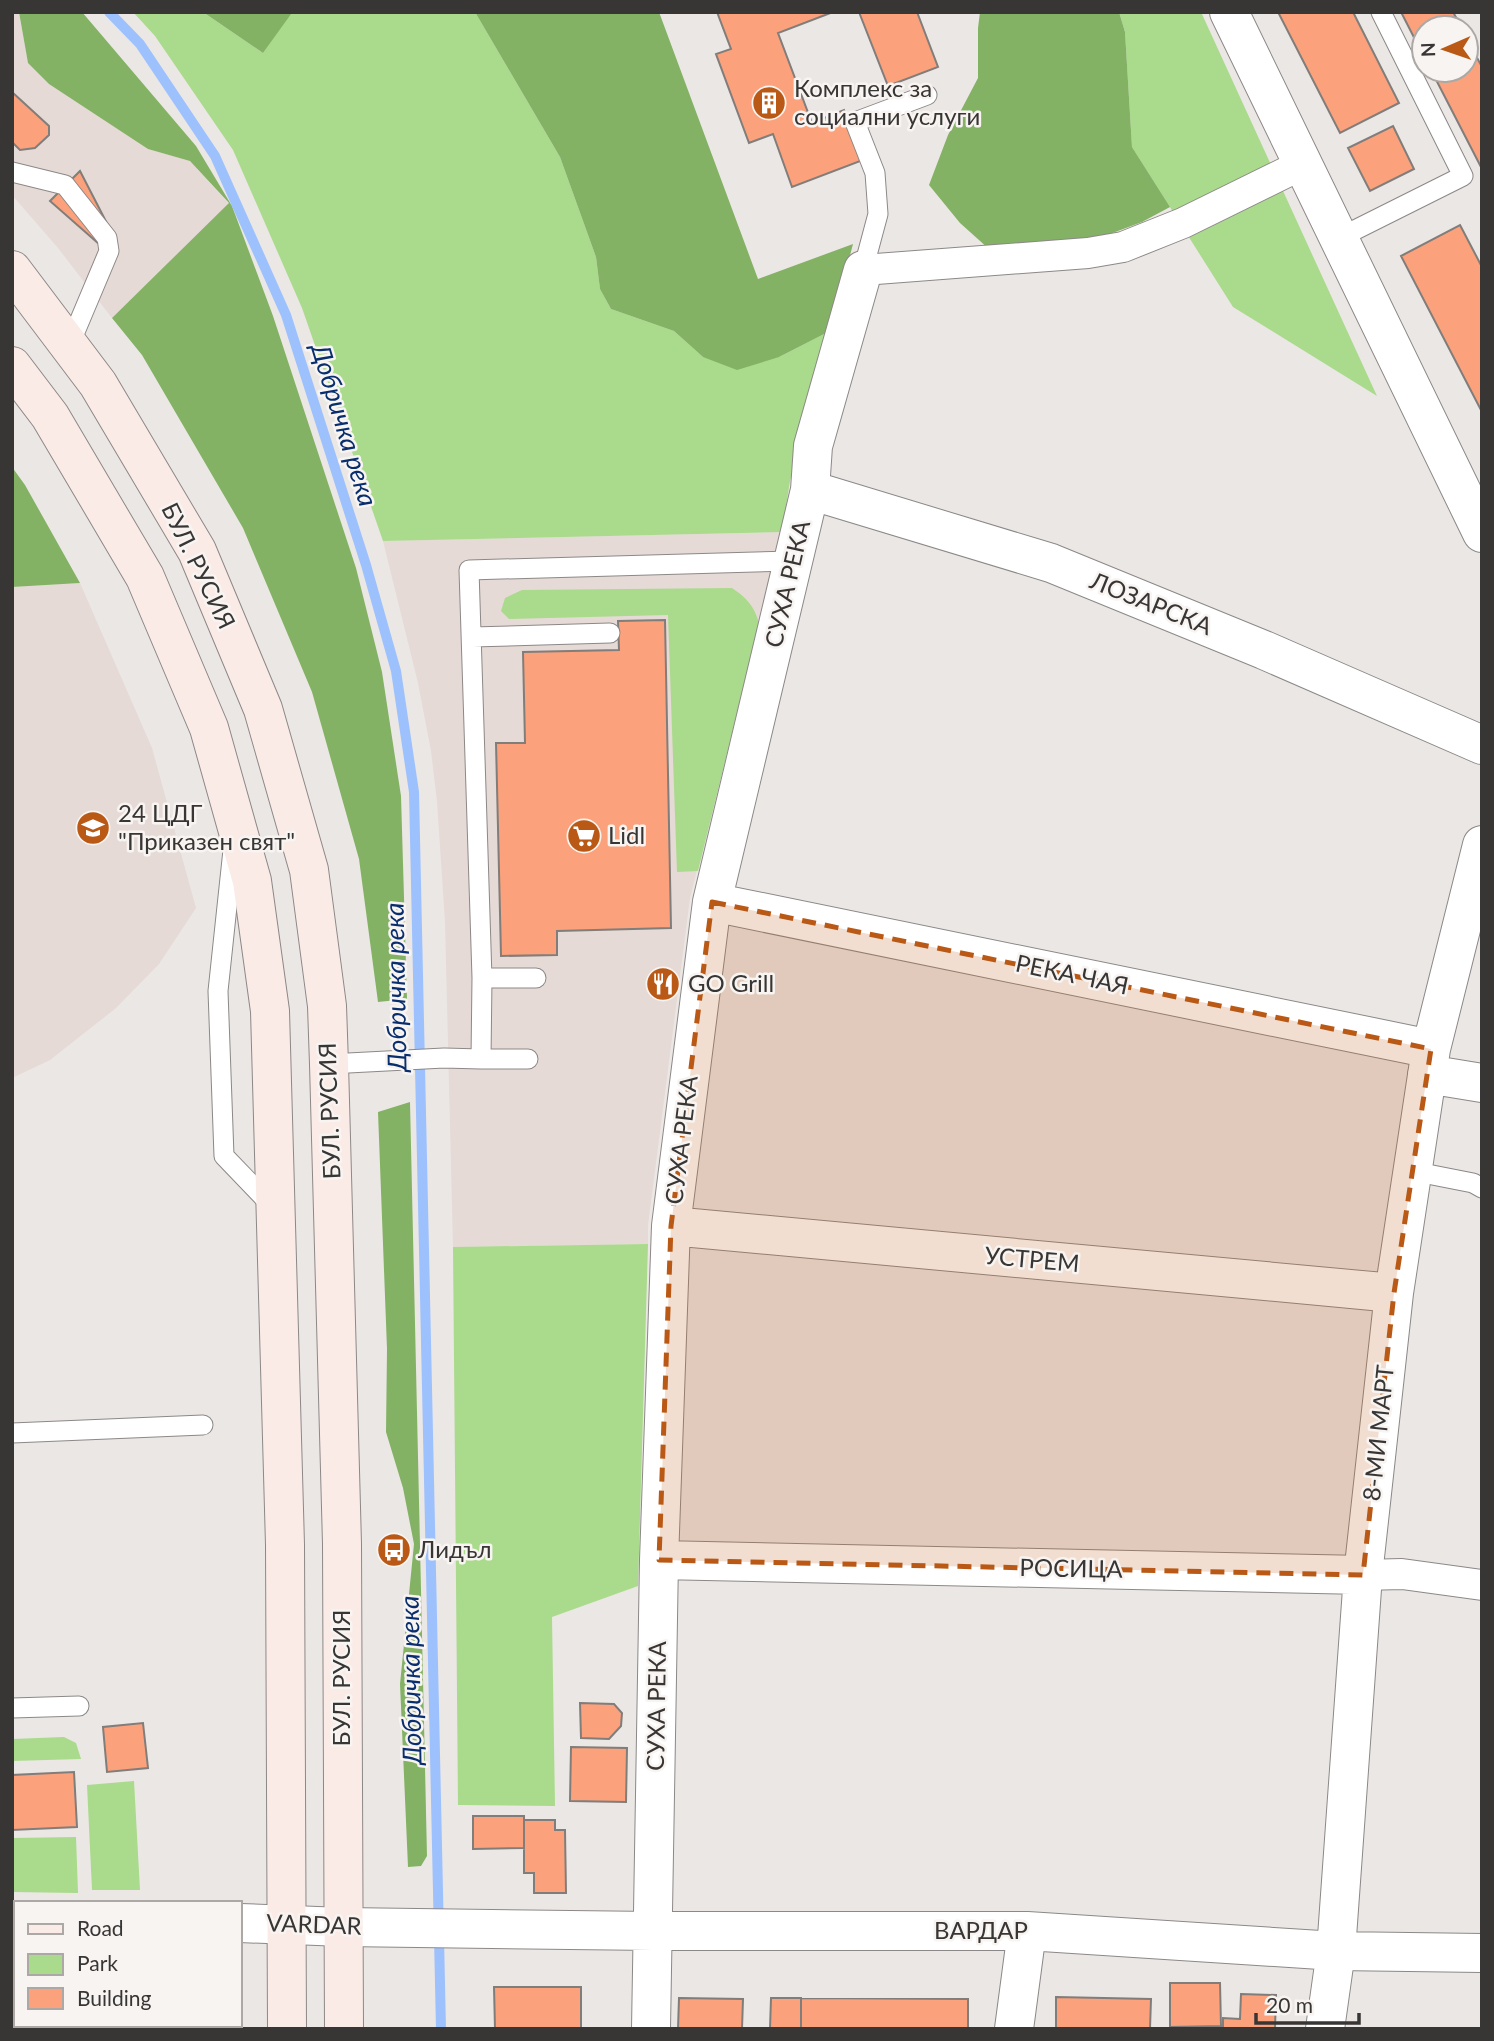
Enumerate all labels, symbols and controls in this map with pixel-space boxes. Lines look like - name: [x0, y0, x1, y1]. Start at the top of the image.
- north arrow: [1410, 14, 1480, 84]
- text: N: [1416, 42, 1439, 57]
- place label: Комплекс за социални услуги: [794, 73, 980, 130]
- building icon: Комплекс за социални услуги: [750, 84, 788, 122]
- water label: Добричка река: [304, 337, 385, 510]
- street label: БУЛ. РУСИЯ: [156, 498, 242, 633]
- street label: СУХА РЕКА: [758, 517, 815, 650]
- street label: ЛОЗАРСКА: [1085, 565, 1217, 640]
- place label: 24 ЦДГ "Приказен свят": [118, 798, 295, 855]
- school or university icon: 24 ЦДГ "Приказен свят": [74, 809, 112, 847]
- supermarket icon: Lidl: [565, 817, 603, 855]
- place label: Lidl: [608, 820, 645, 849]
- water label: Добричка река: [378, 902, 413, 1074]
- street label: РЕКА ЧАЯ: [1013, 947, 1131, 1000]
- restaurant icon: GO Grill: [644, 965, 682, 1003]
- place label: GO Grill: [688, 968, 774, 997]
- street label: БУЛ. РУСИЯ: [312, 1042, 345, 1180]
- street label: СУХА РЕКА: [658, 1073, 703, 1206]
- street label: УСТРЕМ: [983, 1240, 1081, 1277]
- street label: 8-МИ МАРТ: [1356, 1363, 1399, 1502]
- bus stop icon: Лидъл: [375, 1531, 413, 1569]
- place label: Лидъл: [417, 1534, 491, 1563]
- street label: РОСИЦА: [1019, 1552, 1124, 1583]
- water label: Добричка река: [393, 1595, 428, 1767]
- street label: БУЛ. РУСИЯ: [326, 1610, 355, 1746]
- street label: СУХА РЕКА: [640, 1640, 671, 1771]
- legend: [14, 1901, 242, 2027]
- street label: VARDAR: [266, 1907, 362, 1940]
- text: Road: [77, 1915, 124, 1940]
- street label: ВАРДАР: [934, 1915, 1028, 1944]
- text: Park: [77, 1950, 118, 1975]
- scale bar: [1256, 1982, 1359, 2026]
- text: Building: [77, 1985, 152, 2010]
- text: 20 m: [1266, 1992, 1313, 2017]

